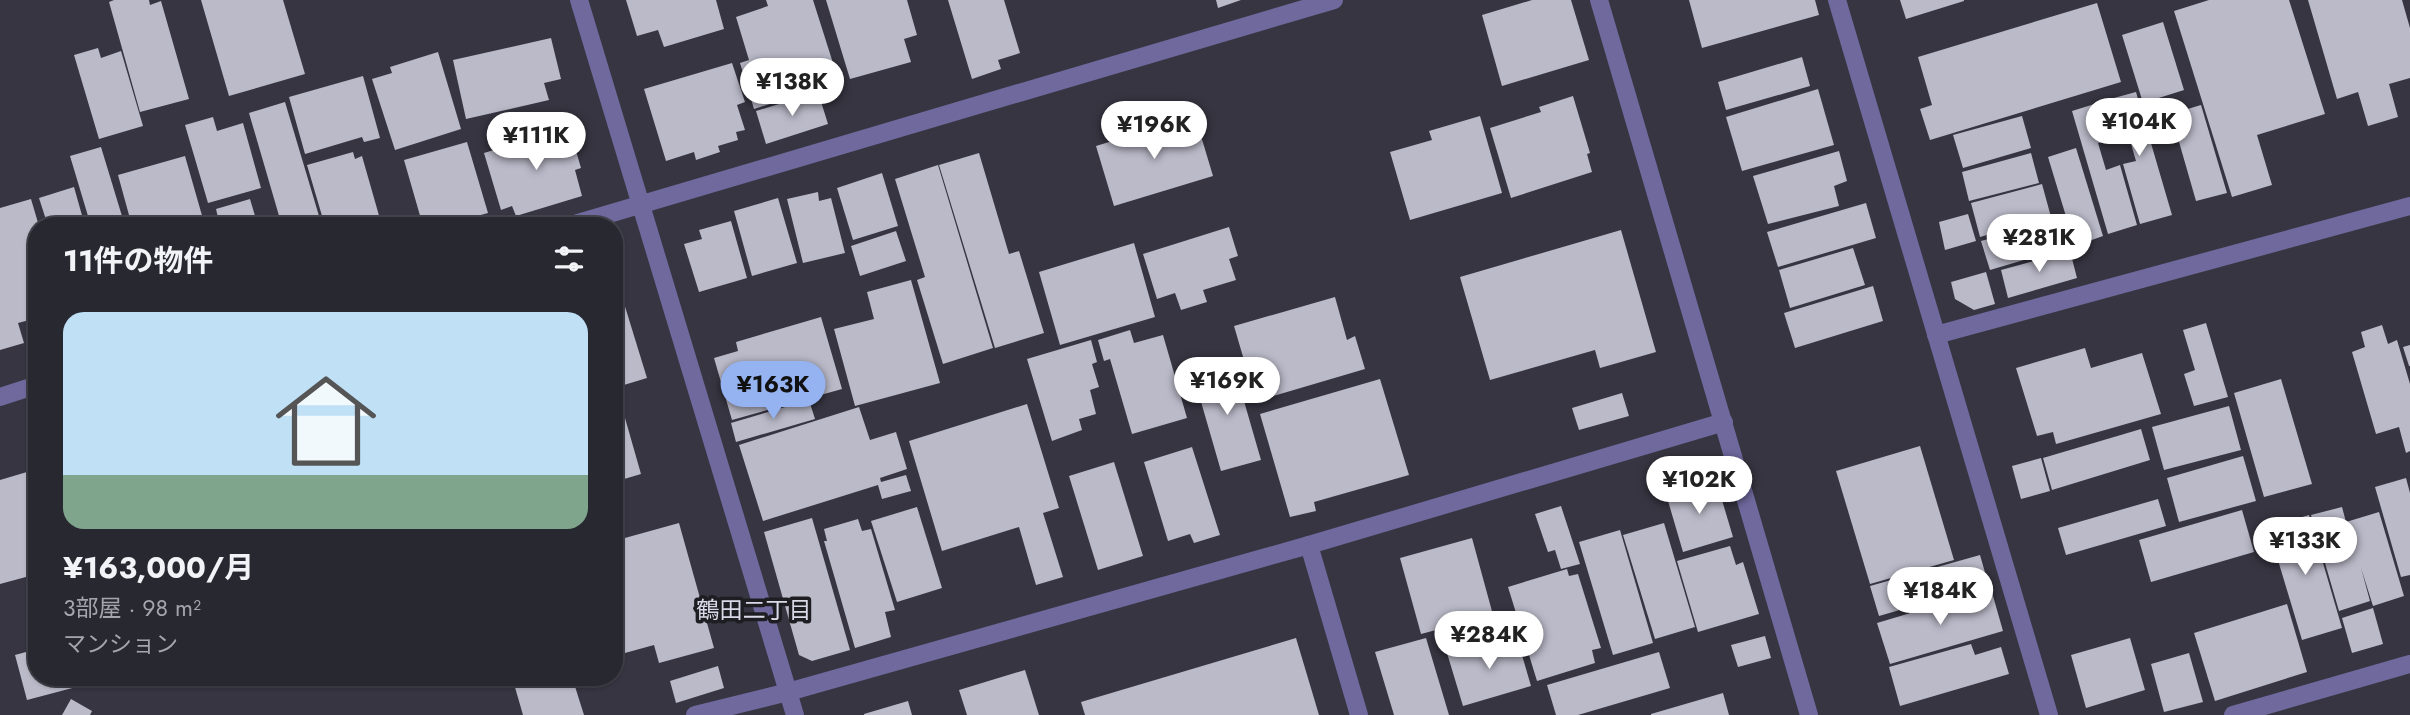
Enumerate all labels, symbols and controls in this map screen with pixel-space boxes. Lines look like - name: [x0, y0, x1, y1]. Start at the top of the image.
- pin: ¥138K: [743, 58, 841, 118]
- text: ¥138K: [756, 64, 828, 98]
- pin: ¥104K: [2090, 99, 2188, 158]
- pin: ¥196K: [1105, 102, 1203, 161]
- text: ¥104K: [2102, 104, 2176, 138]
- text: ¥196K: [1117, 107, 1191, 141]
- pin: ¥111K: [487, 113, 585, 172]
- text: ¥111K: [503, 118, 569, 152]
- pin: ¥281K: [1990, 215, 2088, 274]
- text: ¥281K: [2003, 220, 2075, 254]
- text: 11件の物件: [63, 239, 214, 282]
- icon: filters: [550, 240, 588, 278]
- icon: home: [263, 358, 389, 484]
- pin: ¥169K: [1178, 358, 1276, 417]
- pin: ¥163K: [724, 362, 822, 421]
- text: ¥169K: [1190, 363, 1264, 397]
- text: ¥163K: [737, 367, 809, 401]
- pin: ¥102K: [1650, 456, 1748, 516]
- text: ¥102K: [1662, 462, 1736, 496]
- pin: ¥133K: [2256, 518, 2354, 577]
- text: ¥133K: [2269, 523, 2341, 557]
- text: ¥163,000/月: [63, 546, 254, 589]
- pin: ¥184K: [1891, 568, 1989, 627]
- text: ¥184K: [1903, 573, 1977, 607]
- text: 3部屋 · 98 m²: [63, 591, 201, 625]
- district label: 鶴田二丁目: [697, 593, 812, 627]
- pin: ¥284K: [1440, 612, 1538, 671]
- text: ¥284K: [1450, 617, 1528, 651]
- text: マンション: [63, 627, 178, 661]

